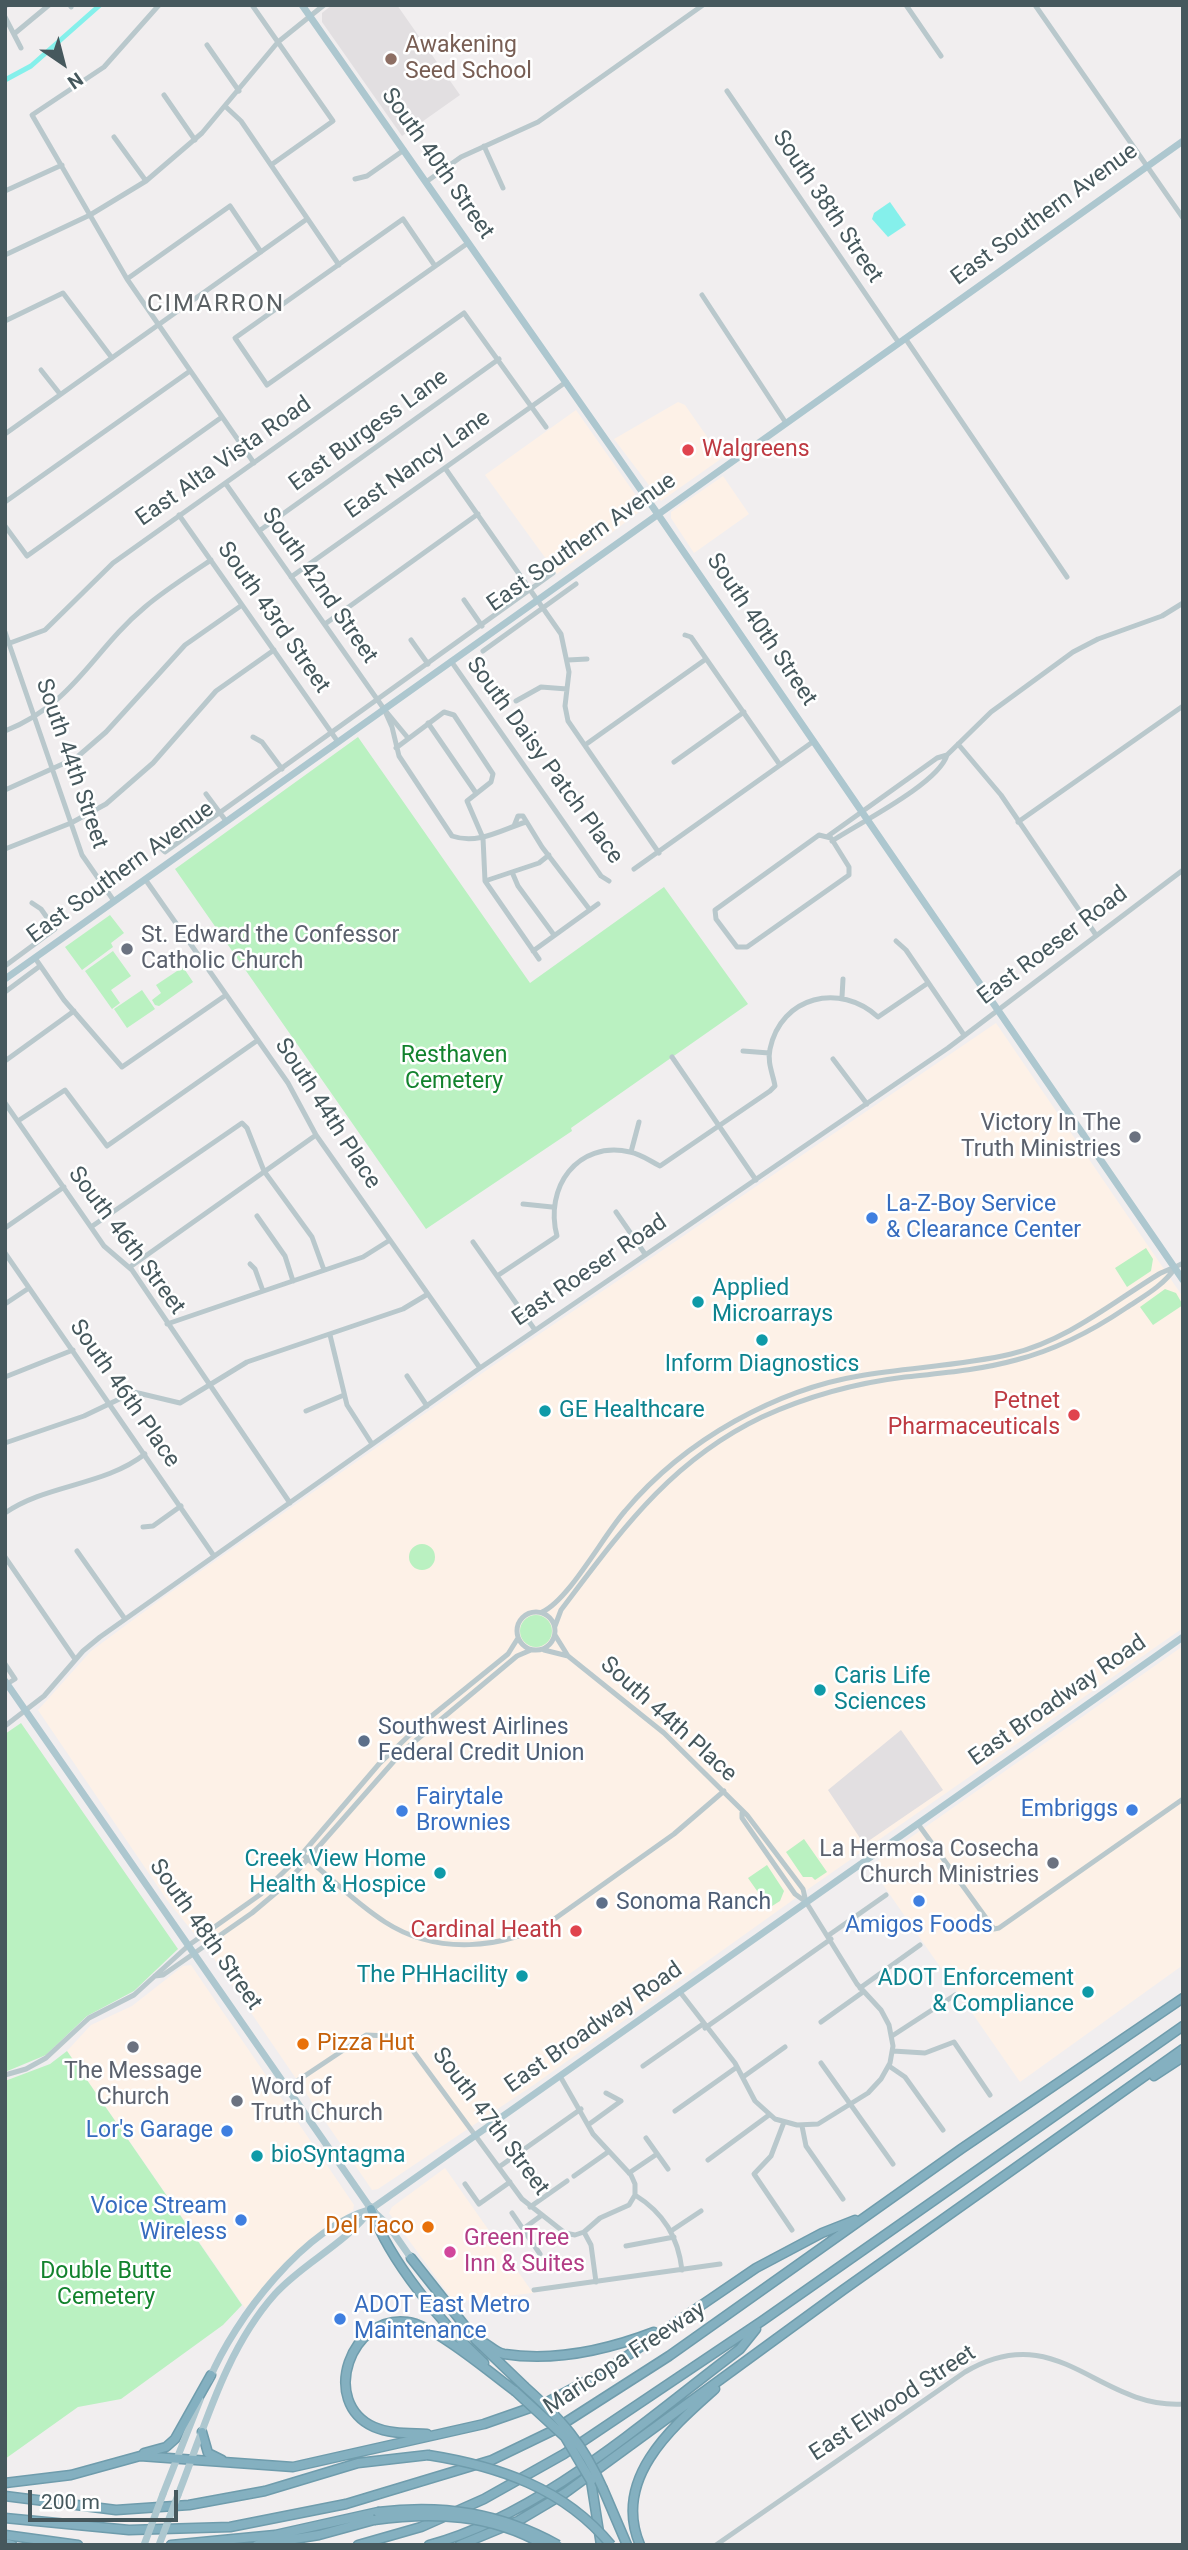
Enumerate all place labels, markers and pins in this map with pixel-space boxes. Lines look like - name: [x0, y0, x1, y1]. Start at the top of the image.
- place label: Awakening Seed School: [405, 32, 532, 86]
- marker: Awakening Seed School: [383, 51, 399, 67]
- place label: Walgreens: [702, 436, 810, 464]
- marker: Walgreens: [680, 442, 696, 458]
- place label: St. Edward the Confessor Catholic Church: [141, 922, 399, 976]
- marker: St. Edward the Confessor Catholic Church: [119, 941, 135, 957]
- place label: Victory In The Truth Ministries: [961, 1110, 1121, 1164]
- marker: Victory In The Truth Ministries: [1127, 1129, 1143, 1145]
- place label: La-Z-Boy Service & Clearance Center: [886, 1191, 1081, 1245]
- marker: La-Z-Boy Service & Clearance Center: [864, 1210, 880, 1226]
- place label: Applied Microarrays: [712, 1275, 833, 1329]
- marker: Applied Microarrays: [690, 1294, 706, 1310]
- marker: Inform Diagnostics: [754, 1332, 770, 1348]
- place label: Inform Diagnostics: [665, 1351, 859, 1379]
- place label: Petnet Pharmaceuticals: [888, 1388, 1060, 1442]
- place label: GE Healthcare: [559, 1397, 705, 1425]
- marker: GE Healthcare: [537, 1403, 553, 1419]
- marker: Petnet Pharmaceuticals: [1066, 1407, 1082, 1423]
- place label: Caris Life Sciences: [834, 1663, 930, 1717]
- marker: Caris Life Sciences: [812, 1682, 828, 1698]
- place label: Southwest Airlines Federal Credit Union: [378, 1714, 585, 1768]
- marker: Southwest Airlines Federal Credit Union: [356, 1733, 372, 1749]
- place label: Fairytale Brownies: [416, 1784, 511, 1838]
- place label: Embriggs: [1021, 1796, 1118, 1824]
- marker: Embriggs: [1124, 1802, 1140, 1818]
- marker: Fairytale Brownies: [394, 1803, 410, 1819]
- place label: La Hermosa Cosecha Church Ministries: [819, 1836, 1039, 1890]
- place label: Creek View Home Health & Hospice: [244, 1846, 426, 1900]
- marker: La Hermosa Cosecha Church Ministries: [1045, 1855, 1061, 1871]
- marker: Creek View Home Health & Hospice: [432, 1865, 448, 1881]
- place label: Sonoma Ranch: [616, 1889, 771, 1917]
- marker: Amigos Foods: [911, 1893, 927, 1909]
- marker: Sonoma Ranch: [594, 1895, 610, 1911]
- place label: Amigos Foods: [845, 1912, 993, 1940]
- place label: Cardinal Heath: [411, 1917, 562, 1945]
- marker: Cardinal Heath: [568, 1923, 584, 1939]
- place label: The PHHacility: [357, 1962, 508, 1990]
- place label: ADOT Enforcement & Compliance: [878, 1965, 1074, 2019]
- marker: The PHHacility: [514, 1968, 530, 1984]
- marker: ADOT Enforcement & Compliance: [1080, 1984, 1096, 2000]
- place label: Pizza Hut: [317, 2030, 415, 2058]
- marker: Pizza Hut: [295, 2036, 311, 2052]
- marker: The Message Church: [125, 2039, 141, 2055]
- place label: The Message Church: [64, 2058, 202, 2112]
- place label: Word of Truth Church: [251, 2074, 383, 2128]
- marker: Word of Truth Church: [229, 2093, 245, 2109]
- place label: Lor's Garage: [86, 2117, 213, 2145]
- marker: Lor's Garage: [219, 2123, 235, 2139]
- place label: bioSyntagma: [271, 2142, 405, 2170]
- marker: bioSyntagma: [249, 2148, 265, 2164]
- place label: Voice Stream Wireless: [91, 2193, 227, 2247]
- marker: Voice Stream Wireless: [233, 2212, 249, 2228]
- place label: Del Taco: [325, 2213, 414, 2241]
- marker: Del Taco: [420, 2219, 436, 2235]
- place label: GreenTree Inn & Suites: [464, 2225, 585, 2279]
- marker: GreenTree Inn & Suites: [442, 2244, 458, 2260]
- place label: ADOT East Metro Maintenance: [354, 2292, 530, 2346]
- marker: ADOT East Metro Maintenance: [332, 2311, 348, 2327]

